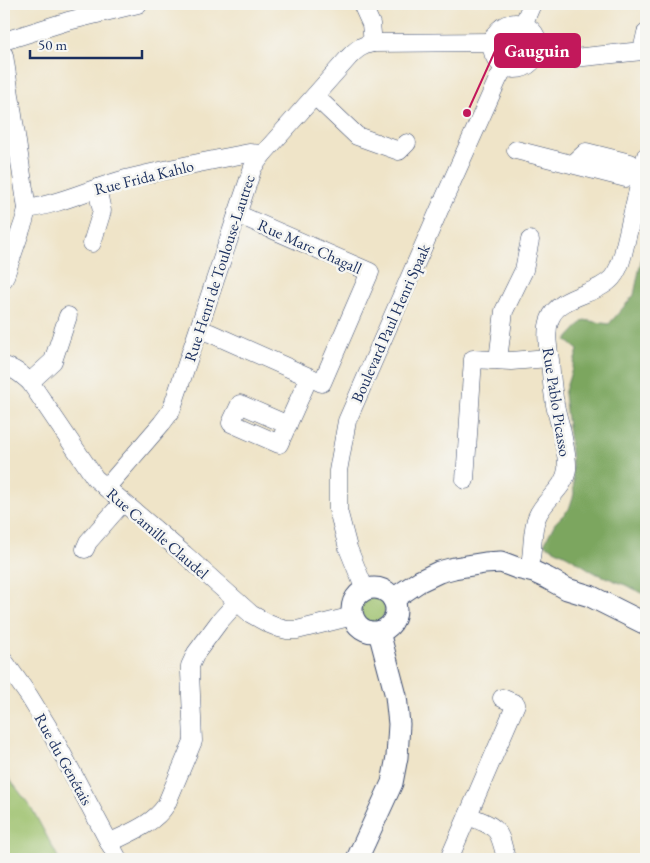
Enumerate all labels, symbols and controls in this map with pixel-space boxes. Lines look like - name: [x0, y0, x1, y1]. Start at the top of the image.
- scale bar: [30, 28, 142, 60]
- callout: Gauguin: [495, 34, 580, 67]
- text: 50 m: [38, 35, 67, 54]
- text: Gauguin: [504, 39, 570, 62]
- street label: Rue Frida Kahlo: [92, 155, 196, 200]
- street label: Rue Henri de Toulouse-Lautrec: [179, 172, 260, 364]
- street label: Rue Marc Chagall: [254, 214, 365, 279]
- street label: Boulevard Paul Henri Spaak: [346, 240, 435, 406]
- street label: Rue Pablo Picasso: [538, 346, 576, 458]
- street label: Rue Camille Claudel: [102, 483, 213, 584]
- street label: Rue du Genétais: [30, 709, 97, 809]

